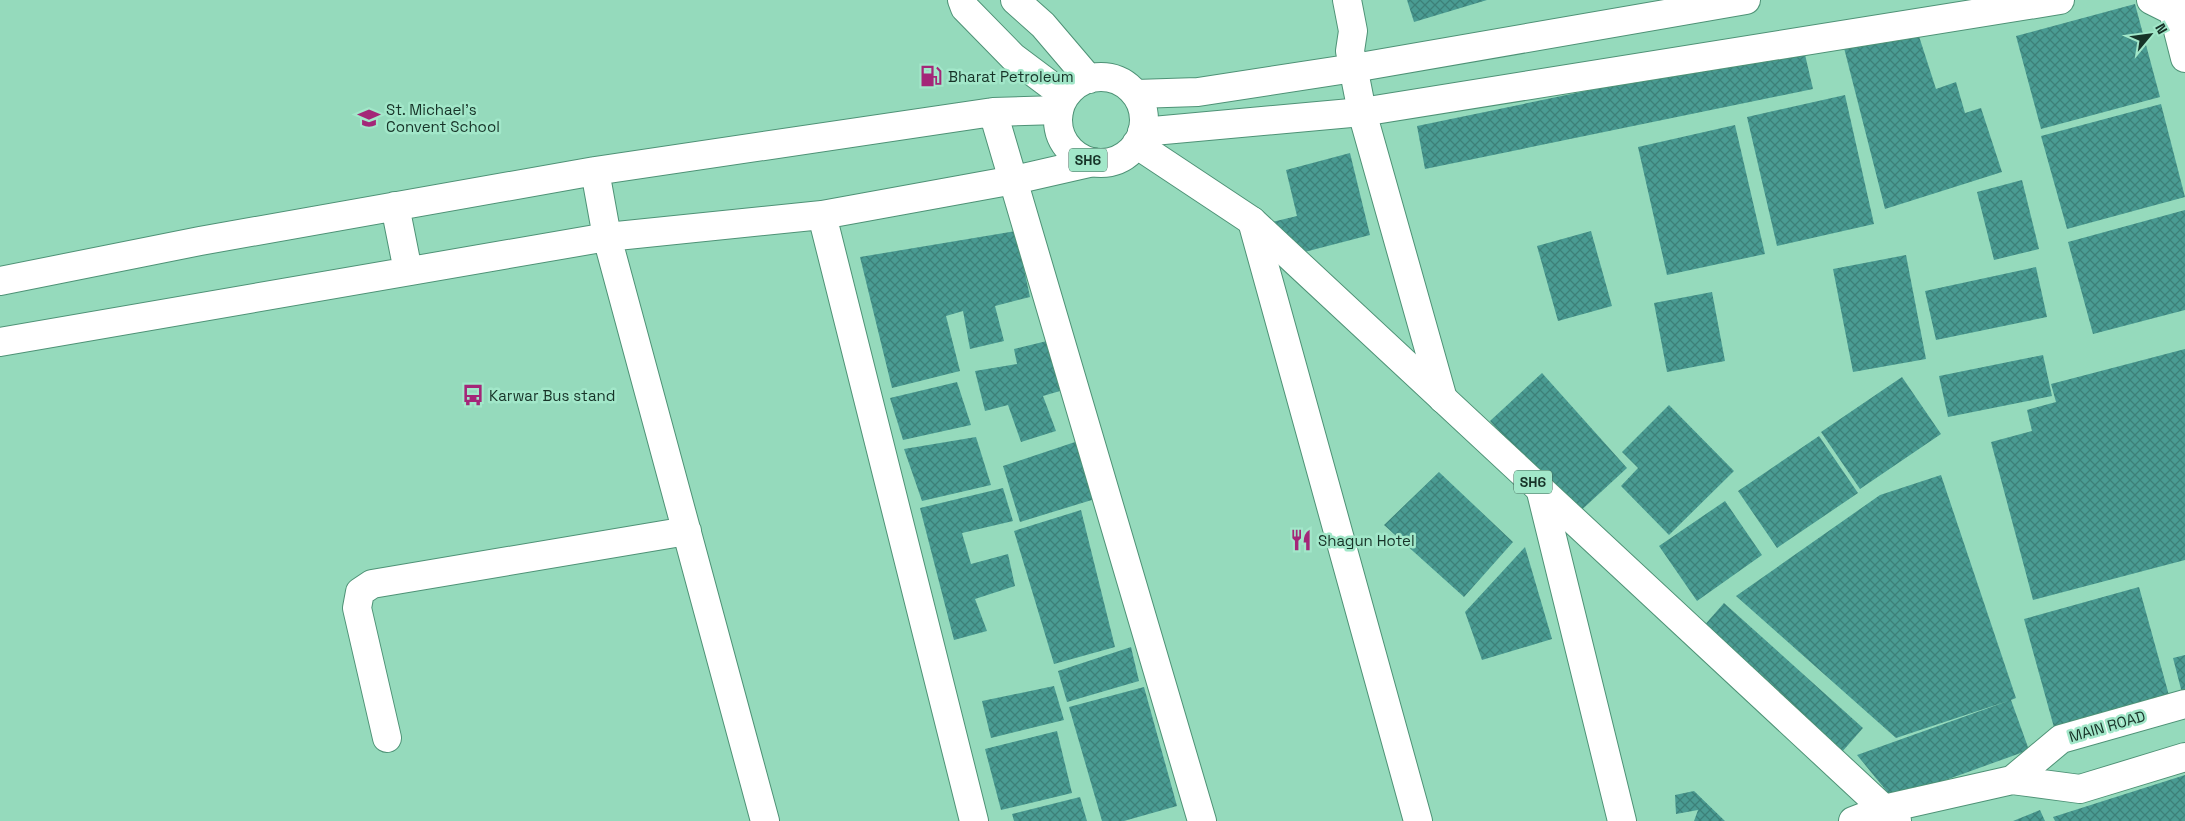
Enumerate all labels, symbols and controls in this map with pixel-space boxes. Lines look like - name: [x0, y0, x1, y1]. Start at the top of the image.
- north arrow: [2125, 10, 2175, 60]
- text: N: [2151, 20, 2172, 37]
- fuel station icon: Bharat Petroleum: [918, 63, 944, 89]
- place label: Bharat Petroleum: [948, 67, 1074, 86]
- place label: St. Michael's Convent School: [386, 100, 500, 136]
- school or university icon: St. Michael's Convent School: [356, 105, 382, 131]
- road number: SH6: [1069, 148, 1107, 172]
- bus stop icon: Karwar Bus stand: [460, 382, 486, 408]
- place label: Karwar Bus stand: [489, 386, 615, 405]
- road number: SH6: [1514, 471, 1552, 494]
- restaurant icon: Shagun Hotel: [1288, 527, 1314, 553]
- place label: Shagun Hotel: [1318, 531, 1415, 550]
- street label: MAIN ROAD: [2067, 706, 2147, 746]

